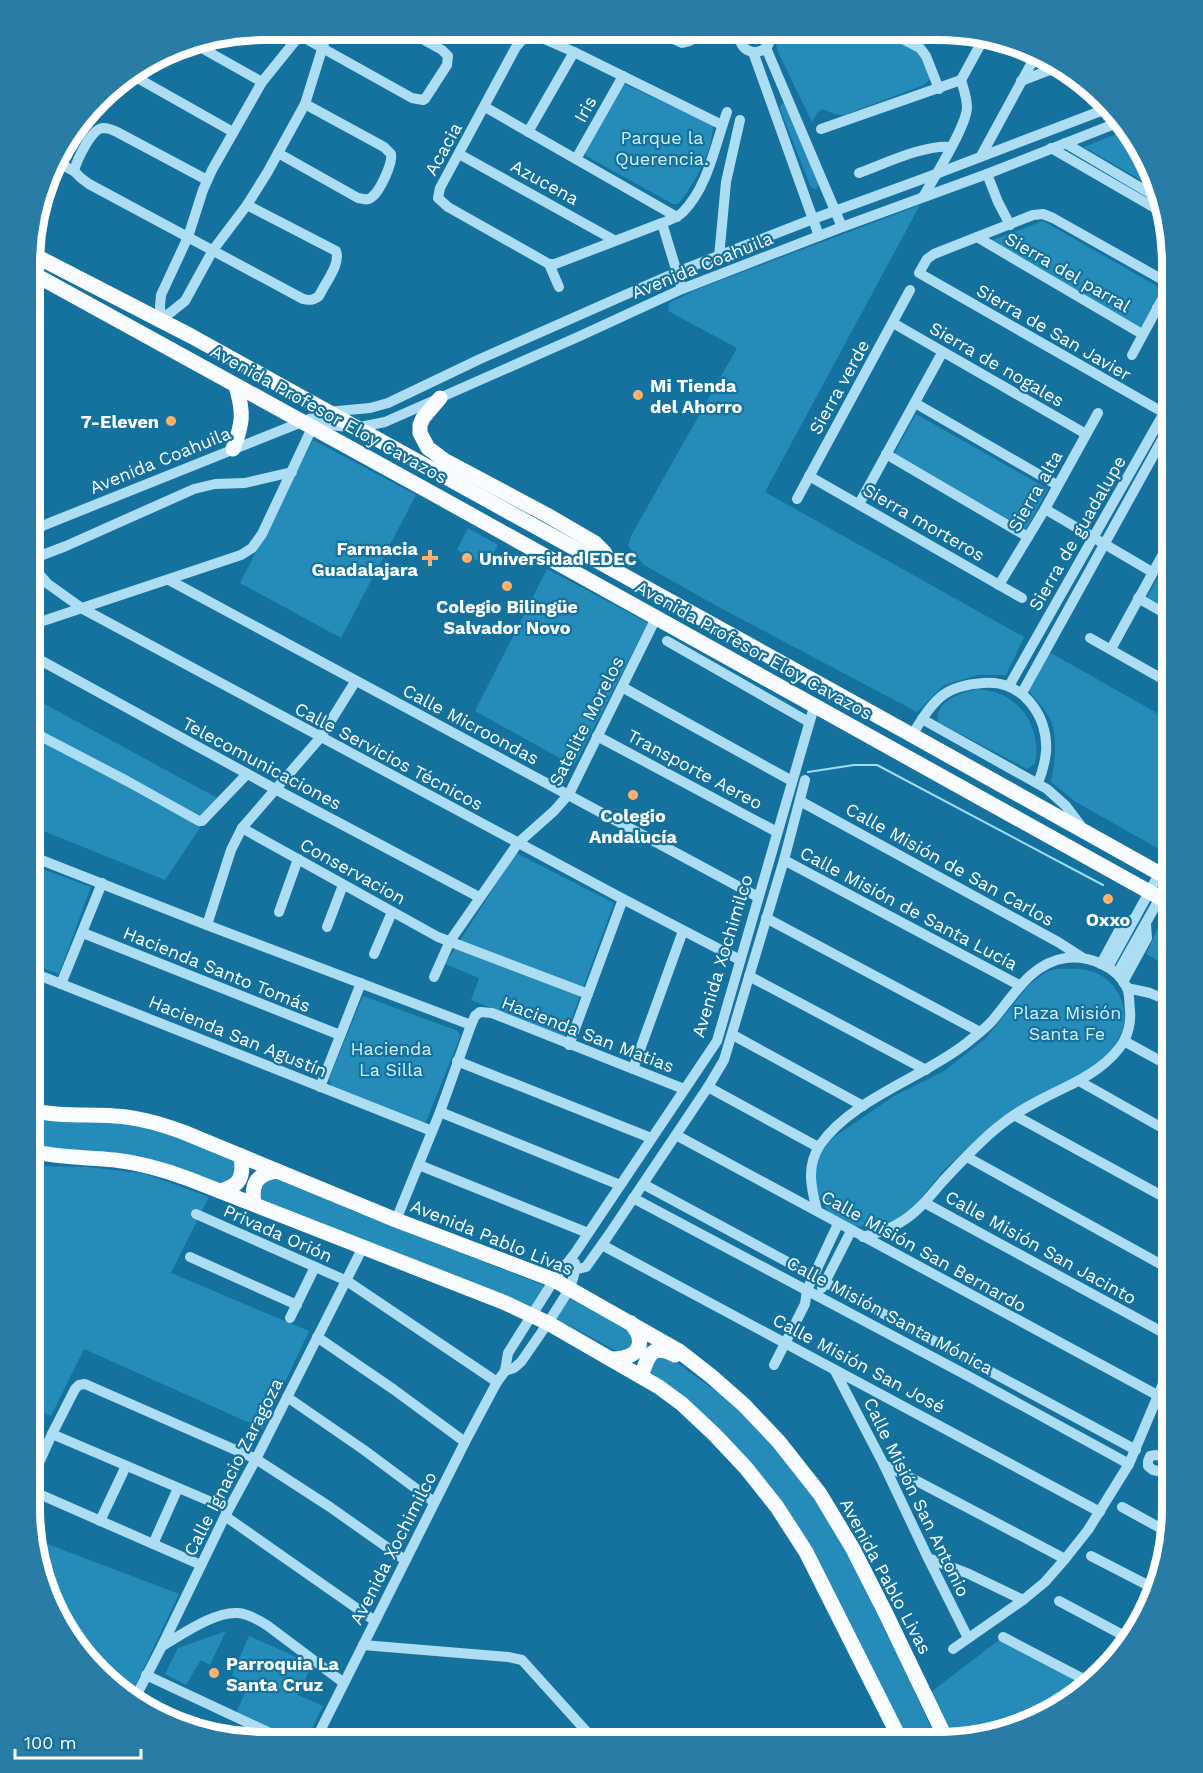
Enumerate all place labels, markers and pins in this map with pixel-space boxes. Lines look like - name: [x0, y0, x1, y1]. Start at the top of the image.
- place label: Mi Tienda del Ahorro: [650, 375, 743, 417]
- marker: Mi Tienda del Ahorro: [631, 388, 645, 402]
- place label: 7-Eleven: [81, 411, 159, 432]
- marker: 7-Eleven: [164, 414, 178, 428]
- place label: Farmacia Guadalajara: [312, 538, 419, 580]
- place label: Universidad EDEC: [479, 548, 637, 569]
- marker: Farmacia Guadalajara: [423, 551, 437, 565]
- marker: Universidad EDEC: [460, 551, 474, 565]
- marker: Colegio Bilingüe Salvador Novo: [500, 579, 514, 593]
- place label: Colegio Bilingüe Salvador Novo: [436, 596, 578, 638]
- marker: Colegio Andalucía: [626, 788, 640, 802]
- place label: Colegio Andalucía: [589, 805, 678, 847]
- marker: Oxxo: [1101, 892, 1115, 906]
- place label: Oxxo: [1086, 909, 1131, 930]
- place label: Parroquia La Santa Cruz: [226, 1653, 339, 1695]
- marker: Parroquia La Santa Cruz: [207, 1666, 221, 1680]

